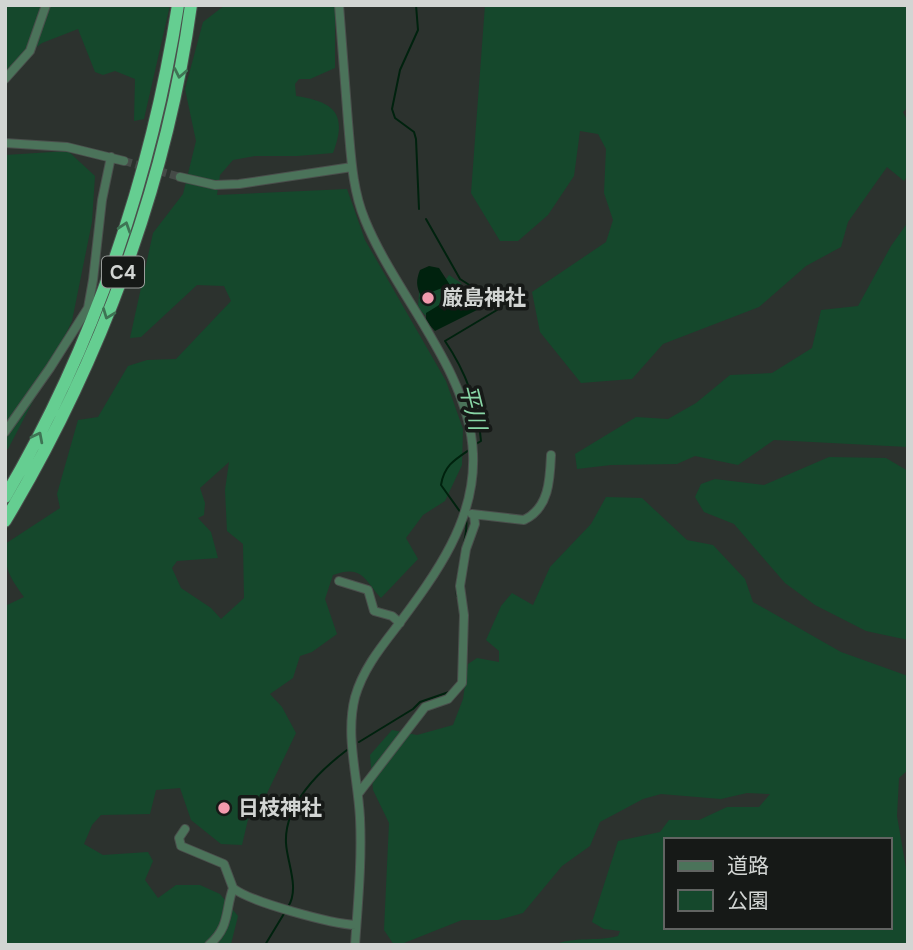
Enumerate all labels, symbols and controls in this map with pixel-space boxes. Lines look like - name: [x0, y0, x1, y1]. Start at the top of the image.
- one-way arrow: [173, 67, 188, 79]
- one-way arrow: [117, 222, 132, 234]
- road number: C4: [102, 256, 144, 288]
- place label: 厳島神社: [442, 284, 526, 312]
- marker: 厳島神社: [420, 290, 436, 306]
- one-way arrow: [102, 307, 116, 319]
- water label: 平川: [453, 381, 494, 436]
- one-way arrow: [29, 432, 43, 444]
- place label: 日枝神社: [238, 794, 322, 822]
- marker: 日枝神社: [216, 800, 232, 816]
- legend: [664, 838, 892, 929]
- text: 道路: [727, 852, 769, 880]
- text: 公園: [727, 887, 769, 915]

